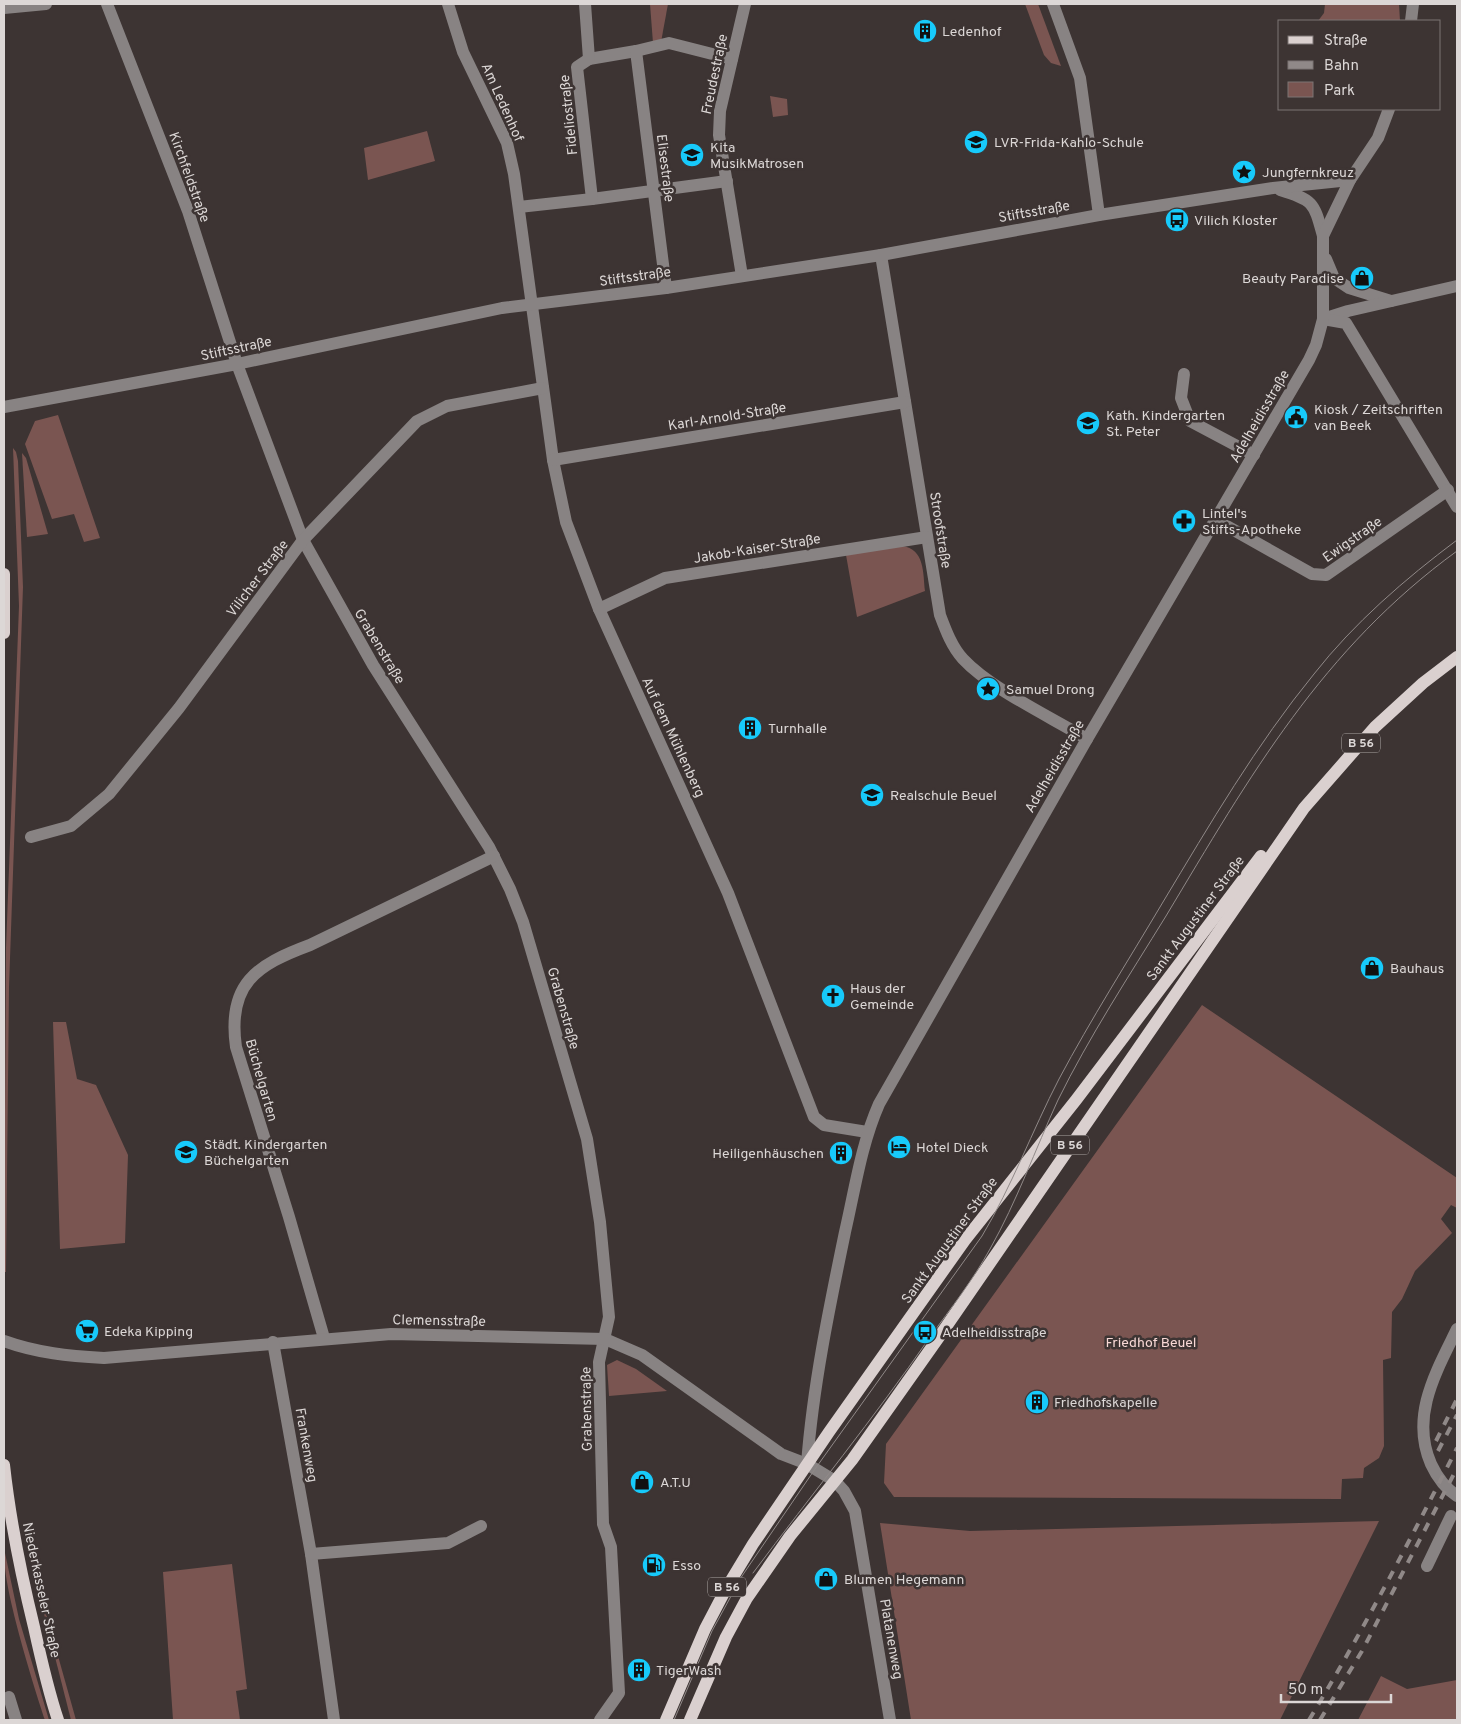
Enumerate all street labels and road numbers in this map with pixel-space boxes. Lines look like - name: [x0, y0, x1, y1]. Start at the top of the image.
- street label: Freudestraße: [699, 33, 732, 116]
- street label: Am Ledenhof: [477, 61, 527, 145]
- street label: Fideliostraße: [557, 74, 582, 156]
- street label: Kirchfeldstraße: [164, 130, 213, 225]
- street label: Elisestraße: [652, 133, 677, 203]
- street label: Stiftsstraße: [997, 198, 1071, 227]
- street label: Stiftsstraße: [598, 264, 672, 291]
- street label: Stiftsstraße: [199, 334, 273, 365]
- street label: Adelheidisstraße: [1227, 367, 1294, 466]
- street label: Karl-Arnold-Straße: [667, 400, 788, 435]
- street label: Stroofstraße: [925, 491, 954, 570]
- street label: Ewigstraße: [1320, 514, 1386, 567]
- street label: Jakob-Kaiser-Straße: [692, 531, 822, 568]
- street label: Vilicher Straße: [224, 537, 293, 621]
- street label: Grabenstraße: [350, 606, 408, 687]
- street label: Auf dem Mühlenberg: [637, 675, 708, 801]
- street label: Adelheidisstraße: [1022, 717, 1089, 816]
- road number: B 56: [1342, 734, 1380, 752]
- street label: Sankt Augustiner Straße: [1144, 853, 1249, 985]
- street label: Grabenstraße: [543, 965, 582, 1051]
- street label: Büchelgarten: [241, 1037, 280, 1124]
- road number: B 56: [1051, 1136, 1089, 1154]
- street label: Sankt Augustiner Straße: [899, 1174, 1002, 1308]
- street label: Clemensstraße: [392, 1312, 486, 1331]
- street label: Grabenstraße: [578, 1366, 597, 1451]
- street label: Frankenweg: [291, 1407, 320, 1484]
- street label: Niederkasseler Straße: [18, 1521, 63, 1660]
- road number: B 56: [708, 1578, 746, 1596]
- street label: Platanenweg: [875, 1598, 906, 1681]

